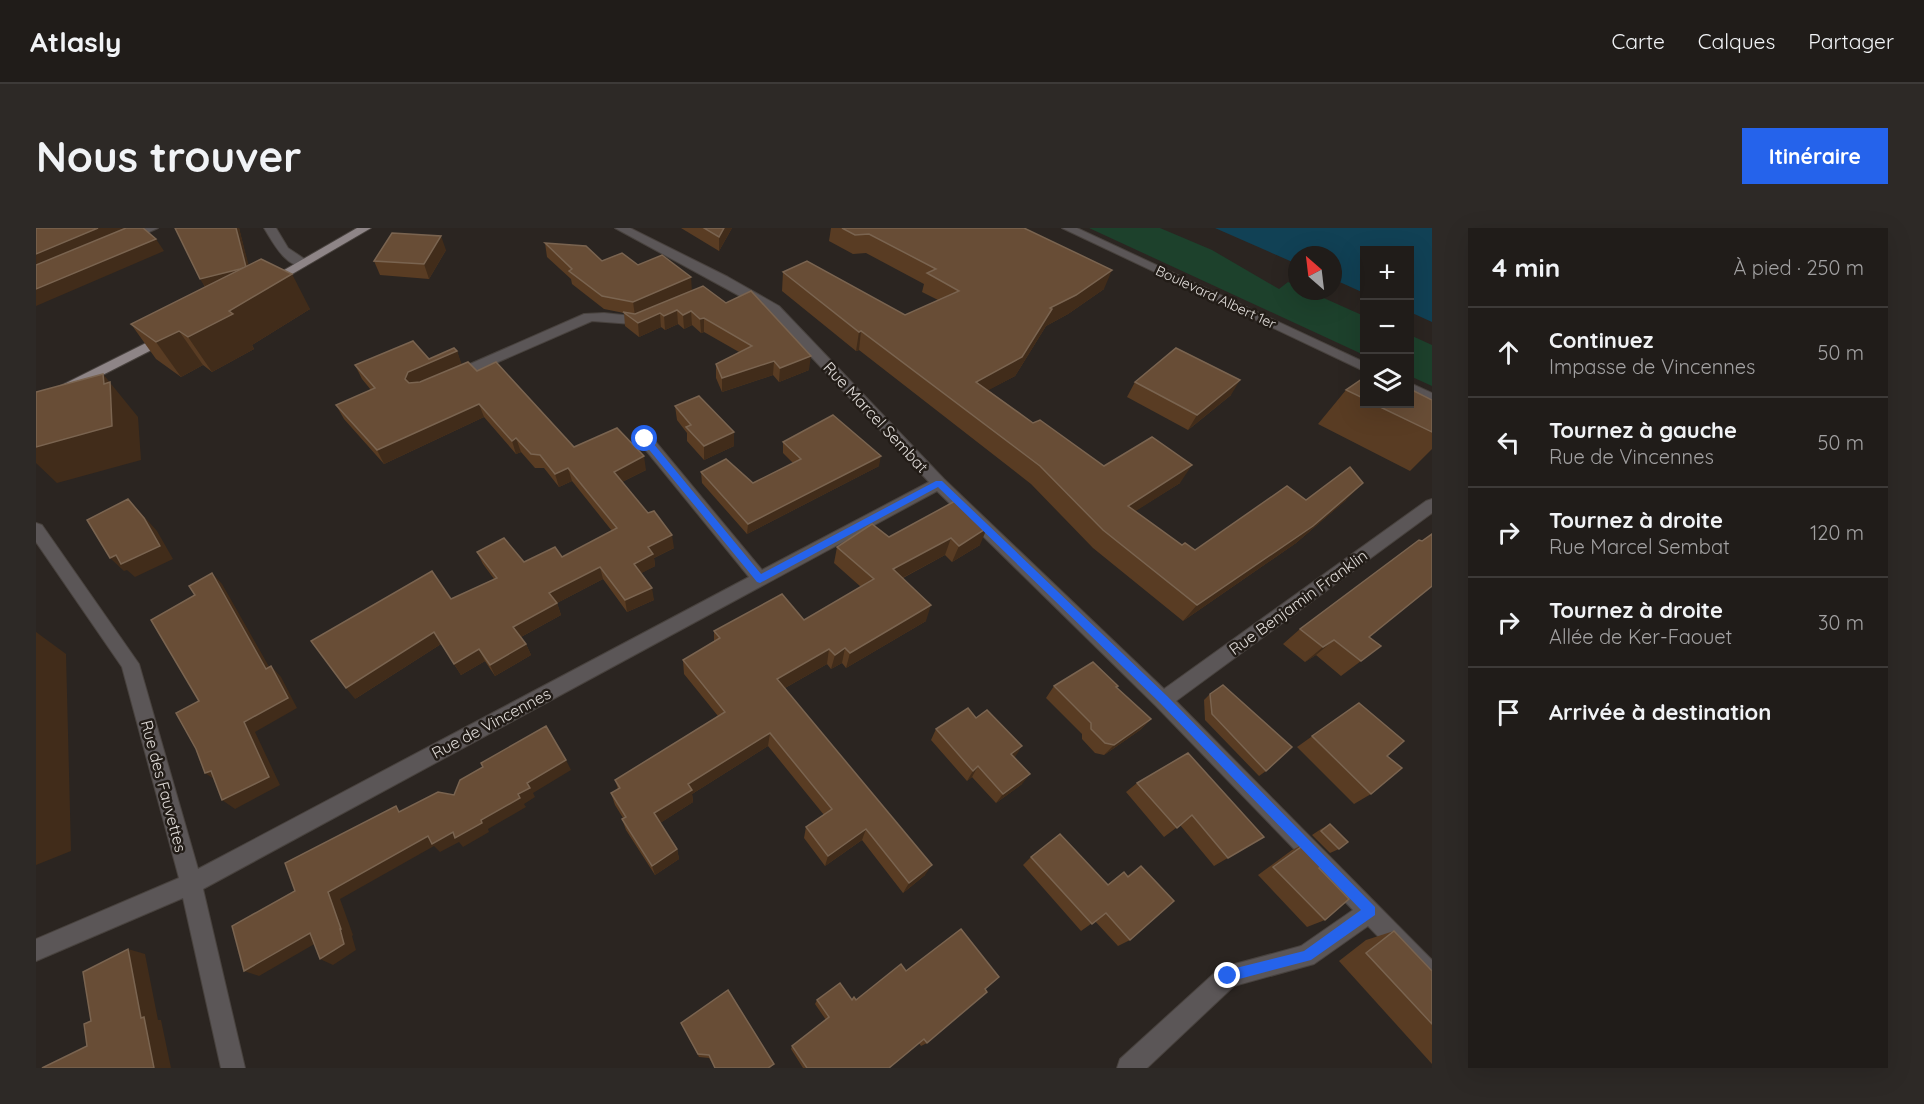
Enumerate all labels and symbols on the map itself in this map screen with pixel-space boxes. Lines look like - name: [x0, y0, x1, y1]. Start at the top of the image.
- north arrow: [1288, 246, 1342, 300]
- street label: Boulevard Albert 1er: [1153, 261, 1280, 333]
- street label: Rue Marcel Sembat: [819, 357, 933, 477]
- route start: [631, 425, 657, 451]
- street label: Rue Benjamin Franklin: [1225, 545, 1371, 659]
- street label: Rue de Vincennes: [428, 683, 554, 763]
- street label: Rue des Fauvettes: [137, 718, 191, 854]
- route end: [1214, 962, 1240, 988]

